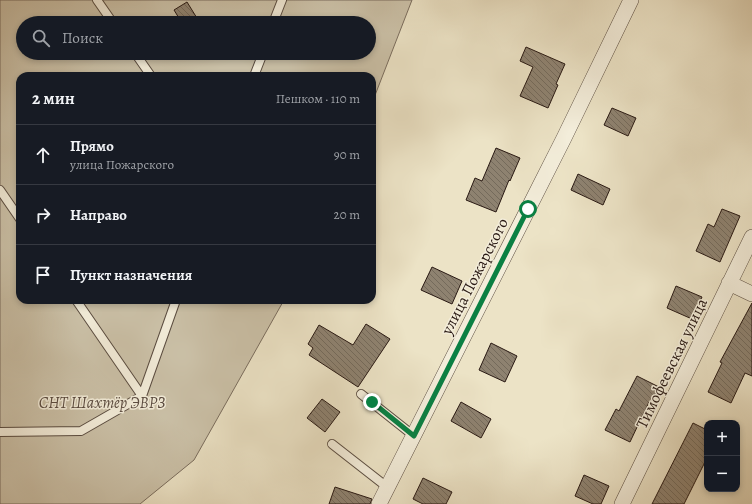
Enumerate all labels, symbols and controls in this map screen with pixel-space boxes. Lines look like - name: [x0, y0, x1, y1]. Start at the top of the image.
- search box: [16, 16, 376, 60]
- icon: search: [30, 27, 52, 49]
- text: Поиск: [62, 28, 103, 48]
- text: 2 мин: [32, 87, 75, 110]
- text: Пешком · 110 m: [276, 90, 360, 107]
- text: Прямо: [70, 136, 114, 156]
- icon: ahead: [32, 144, 54, 166]
- text: 90 m: [334, 146, 360, 163]
- text: улица Пожарского: [70, 156, 174, 173]
- route start: [519, 200, 537, 218]
- icon: right: [32, 204, 54, 226]
- text: Направо: [70, 205, 127, 225]
- text: 20 m: [334, 206, 360, 223]
- street label: улица Пожарского: [436, 214, 514, 339]
- icon: arrive: [32, 264, 54, 286]
- text: Пункт назначения: [70, 265, 192, 285]
- street label: Тимофеевская улица: [631, 294, 713, 432]
- park label: СНТ Шахтёр ЭВРЗ: [39, 392, 165, 414]
- route end: [363, 393, 381, 411]
- map controls: [704, 420, 740, 492]
- button: +: [704, 420, 740, 456]
- button: −: [704, 456, 740, 492]

